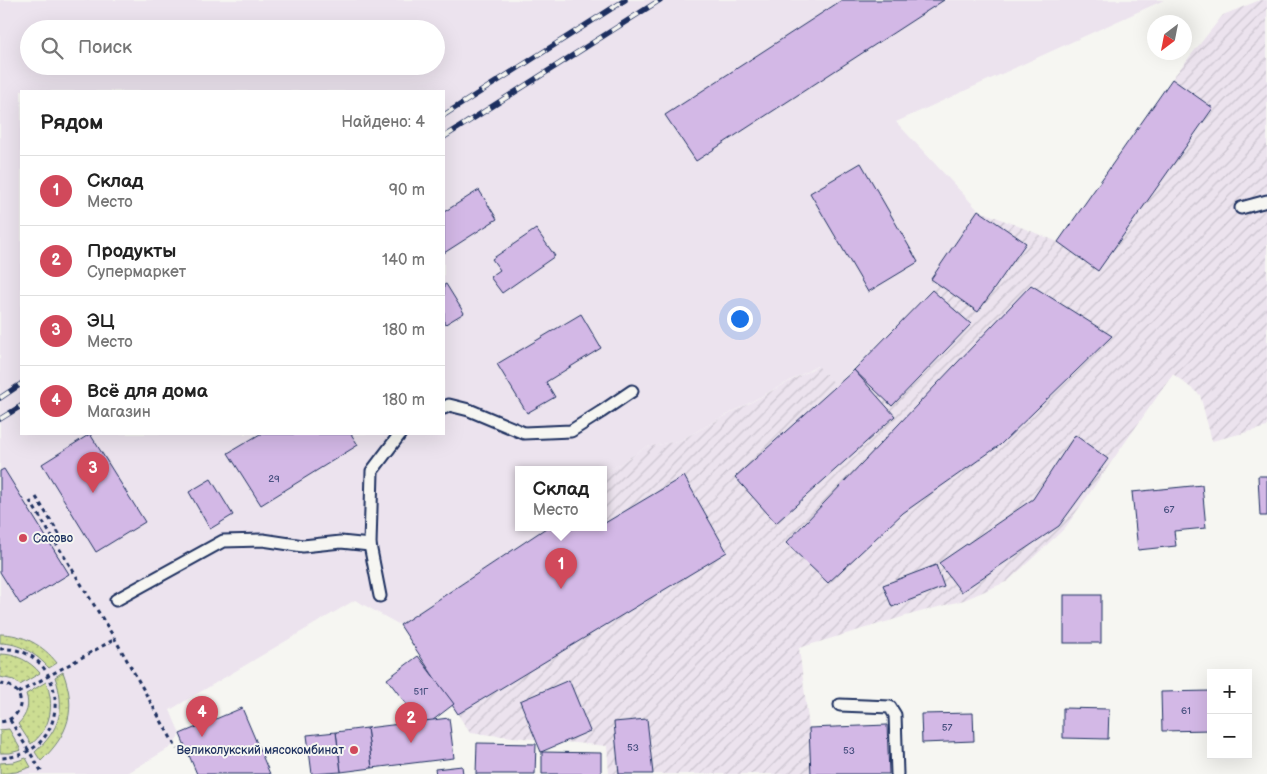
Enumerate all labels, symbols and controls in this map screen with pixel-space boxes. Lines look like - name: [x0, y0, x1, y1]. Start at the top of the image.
- north arrow: [1147, 15, 1192, 60]
- search box: [20, 20, 445, 75]
- icon: search: [38, 34, 66, 62]
- text: Поиск: [78, 36, 132, 59]
- text: Рядом: [40, 110, 103, 135]
- text: Найдено: 4: [341, 113, 425, 132]
- text: Склад: [87, 170, 143, 193]
- text: 1: [53, 181, 59, 200]
- text: 90 m: [389, 181, 425, 200]
- text: Место: [87, 193, 133, 212]
- text: Продукты: [87, 240, 176, 263]
- text: 2: [51, 251, 61, 270]
- text: 140 m: [382, 251, 425, 270]
- text: Супермаркет: [87, 263, 186, 282]
- your location: [727, 306, 753, 332]
- text: ЭЦ: [87, 310, 115, 333]
- text: 3: [51, 321, 61, 340]
- text: 180 m: [383, 321, 425, 340]
- text: Место: [87, 333, 133, 352]
- text: Всё для дома: [87, 380, 208, 403]
- text: 4: [51, 391, 61, 410]
- text: 180 m: [383, 391, 425, 410]
- text: Магазин: [87, 403, 151, 422]
- pin: 3: [77, 452, 109, 493]
- popup: [515, 466, 607, 531]
- house number: 29: [268, 473, 280, 485]
- text: Склад: [533, 478, 589, 501]
- text: Место: [533, 501, 578, 520]
- house number: 67: [1163, 504, 1175, 516]
- place label: Сасово: [33, 531, 73, 546]
- marker: Сасово: [17, 532, 29, 544]
- pin: 1: [545, 548, 577, 589]
- map controls: [1207, 669, 1252, 759]
- button: +: [1207, 669, 1252, 714]
- house number: 51Г: [413, 686, 429, 698]
- pin: 4: [186, 696, 218, 737]
- pin: 2: [395, 702, 427, 743]
- house number: 61: [1181, 705, 1191, 717]
- button: −: [1207, 714, 1252, 759]
- house number: 57: [942, 722, 952, 734]
- house number: 53: [627, 742, 639, 754]
- place label: Великолукский мясокомбинат: [176, 743, 344, 758]
- marker: Великолукский мясокомбинат: [348, 744, 360, 756]
- house number: 53: [843, 745, 855, 757]

